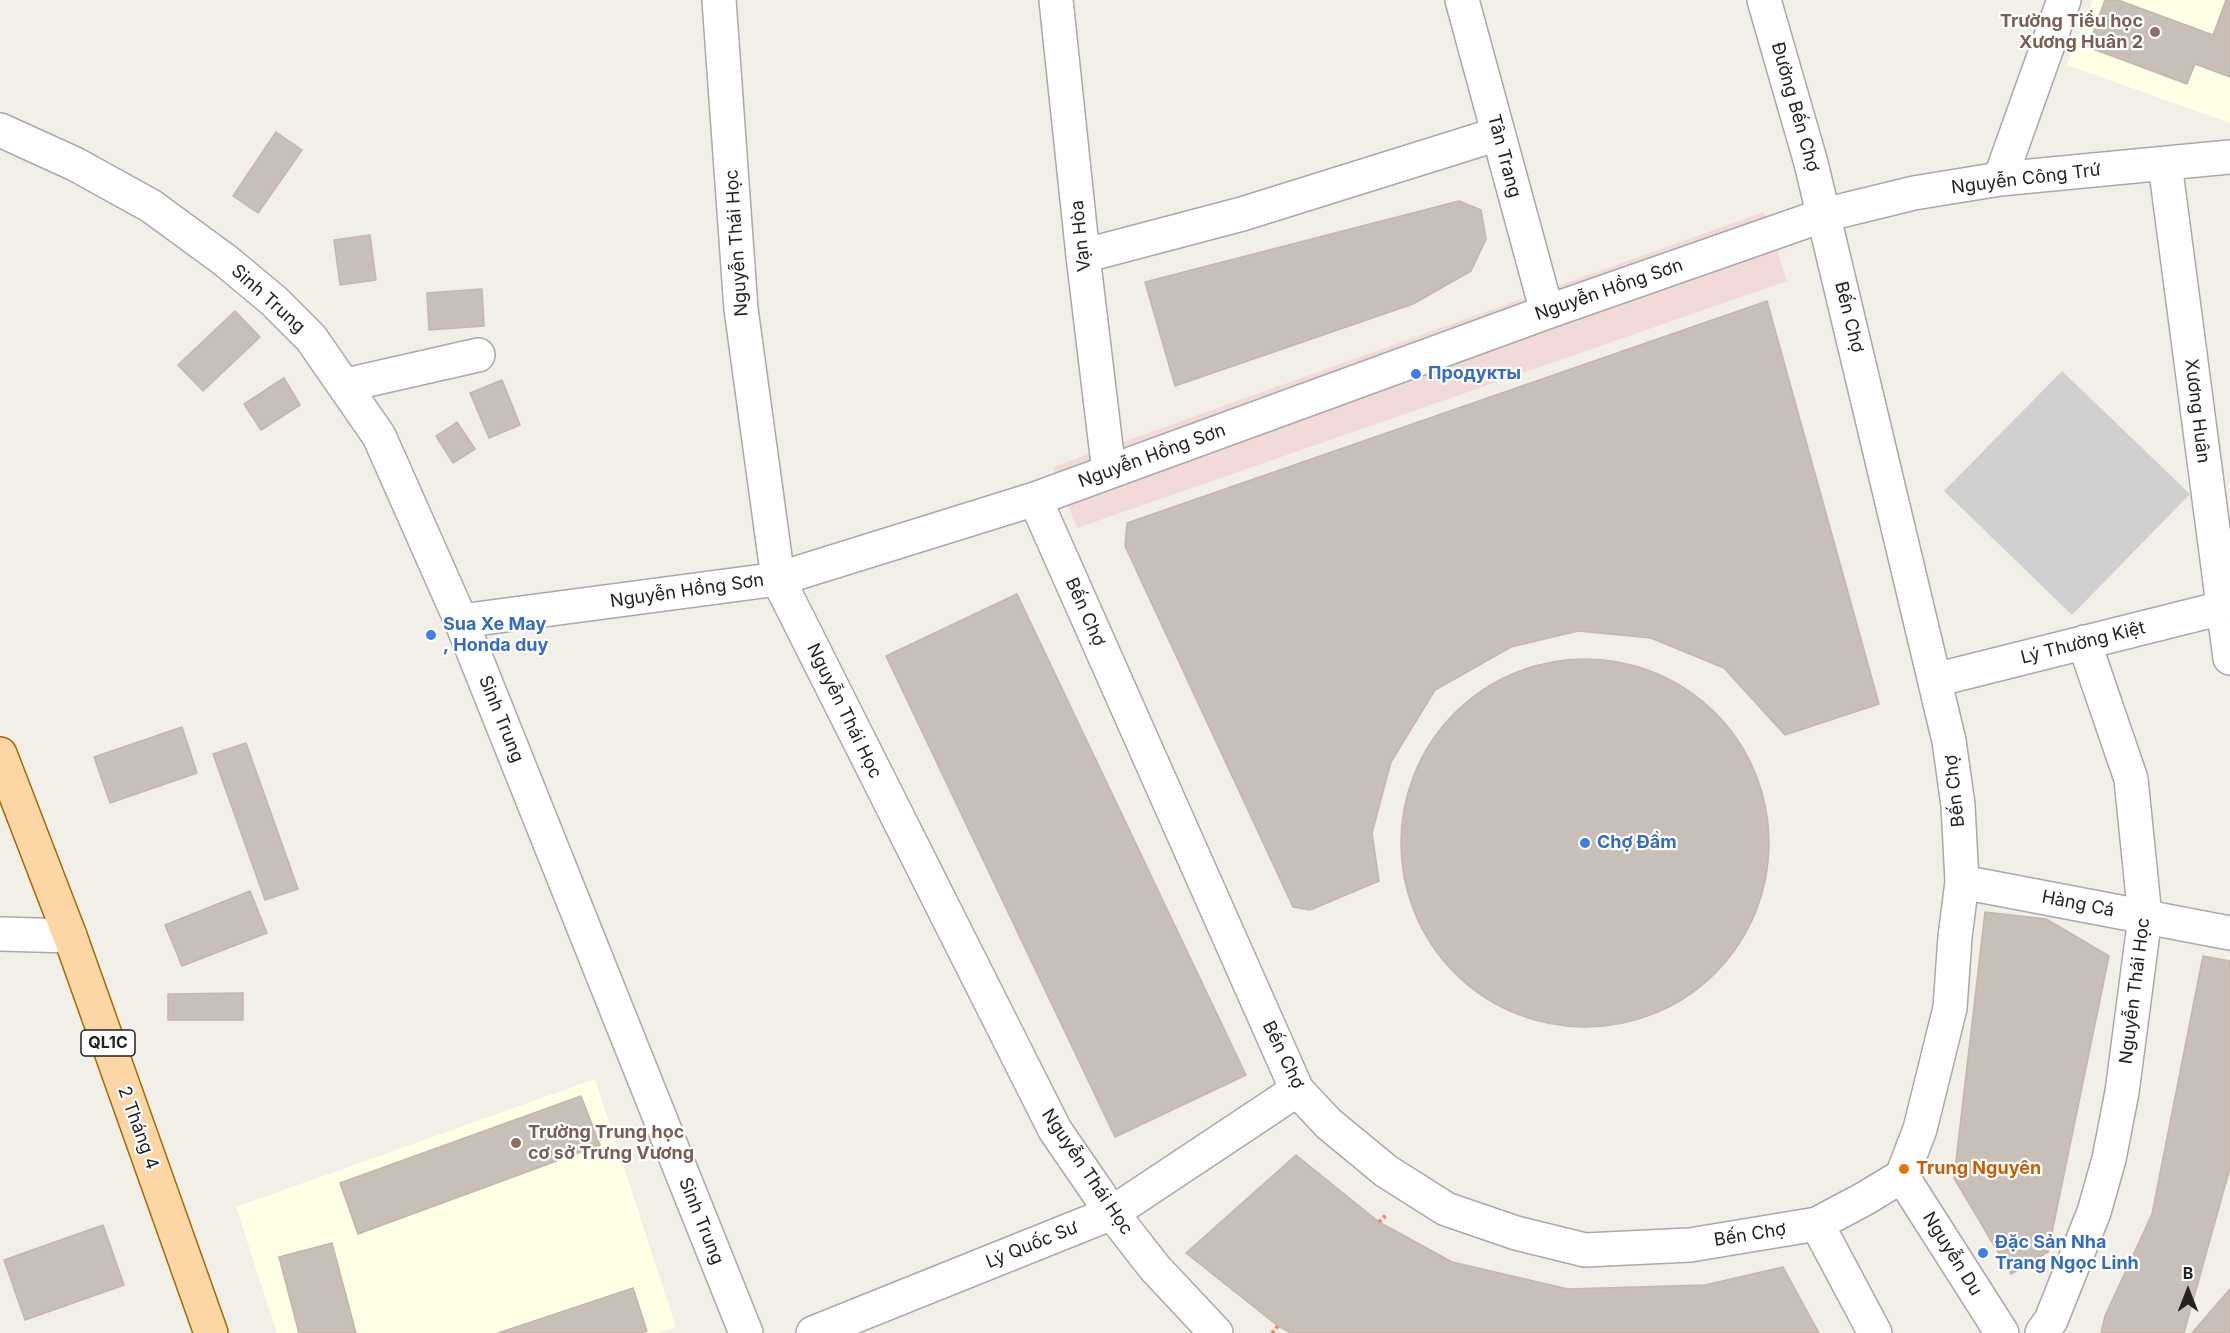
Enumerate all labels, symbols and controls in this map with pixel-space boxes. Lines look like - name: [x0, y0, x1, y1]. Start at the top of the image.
- place label: Trường Tiểu học Xương Huân 2: [2000, 11, 2143, 54]
- marker: Trường Tiểu học Xương Huân 2: [2148, 25, 2162, 39]
- street label: Đường Bến Chợ: [1766, 40, 1824, 174]
- street label: Tân Trang: [1483, 112, 1525, 200]
- street label: Nguyễn Công Trứ: [1950, 159, 2102, 199]
- street label: Nguyễn Thái Học: [721, 169, 753, 317]
- street label: Vạn Hòa: [1067, 199, 1095, 273]
- street label: Nguyễn Hồng Sơn: [1532, 255, 1686, 325]
- street label: Sinh Trung: [227, 260, 309, 338]
- street label: Bến Chợ: [1830, 279, 1868, 355]
- street label: Xương Huân: [2180, 358, 2214, 464]
- place label: Продукты: [1428, 363, 1521, 385]
- marker: Продукты: [1409, 367, 1423, 381]
- street label: Nguyễn Hồng Sơn: [1075, 419, 1229, 493]
- street label: Nguyễn Hồng Sơn: [609, 570, 765, 612]
- street label: Bến Chợ: [1060, 574, 1110, 650]
- place label: Sua Xe May , Honda duy: [443, 614, 548, 656]
- street label: Lý Thường Kiệt: [2019, 617, 2147, 669]
- marker: Sua Xe May , Honda duy: [424, 628, 438, 642]
- street label: Nguyễn Thái Học: [802, 640, 886, 782]
- street label: Sinh Trung: [474, 672, 528, 766]
- street label: Bến Chợ: [1940, 754, 1970, 828]
- place label: Chợ Đầm: [1597, 832, 1677, 854]
- marker: Chợ Đầm: [1578, 836, 1592, 850]
- street label: Hàng Cá: [2040, 886, 2116, 922]
- street label: Nguyễn Thái Học: [2115, 917, 2155, 1065]
- street label: Bến Chợ: [1257, 1018, 1309, 1092]
- road number: QL1C: [81, 1030, 135, 1056]
- street label: 2 Tháng 4: [113, 1084, 163, 1172]
- street label: Nguyễn Thái Học: [1037, 1105, 1137, 1239]
- place label: Trường Trung học cơ sở Trưng Vương: [528, 1122, 694, 1164]
- marker: Trường Trung học cơ sở Trưng Vương: [509, 1136, 523, 1150]
- place label: Trung Nguyên: [1916, 1158, 2041, 1180]
- marker: Trung Nguyên: [1897, 1162, 1911, 1176]
- street label: Sinh Trung: [674, 1174, 728, 1268]
- street label: Nguyễn Du: [1918, 1208, 1986, 1300]
- street label: Lý Quốc Sư: [983, 1217, 1081, 1273]
- street label: Bến Chợ: [1713, 1219, 1787, 1251]
- place label: Đặc Sản Nha Trang Ngọc Linh: [1995, 1232, 2139, 1274]
- marker: Đặc Sản Nha Trang Ngọc Linh: [1976, 1246, 1990, 1260]
- north arrow: [2158, 1261, 2218, 1321]
- text: B: [2183, 1263, 2193, 1283]

